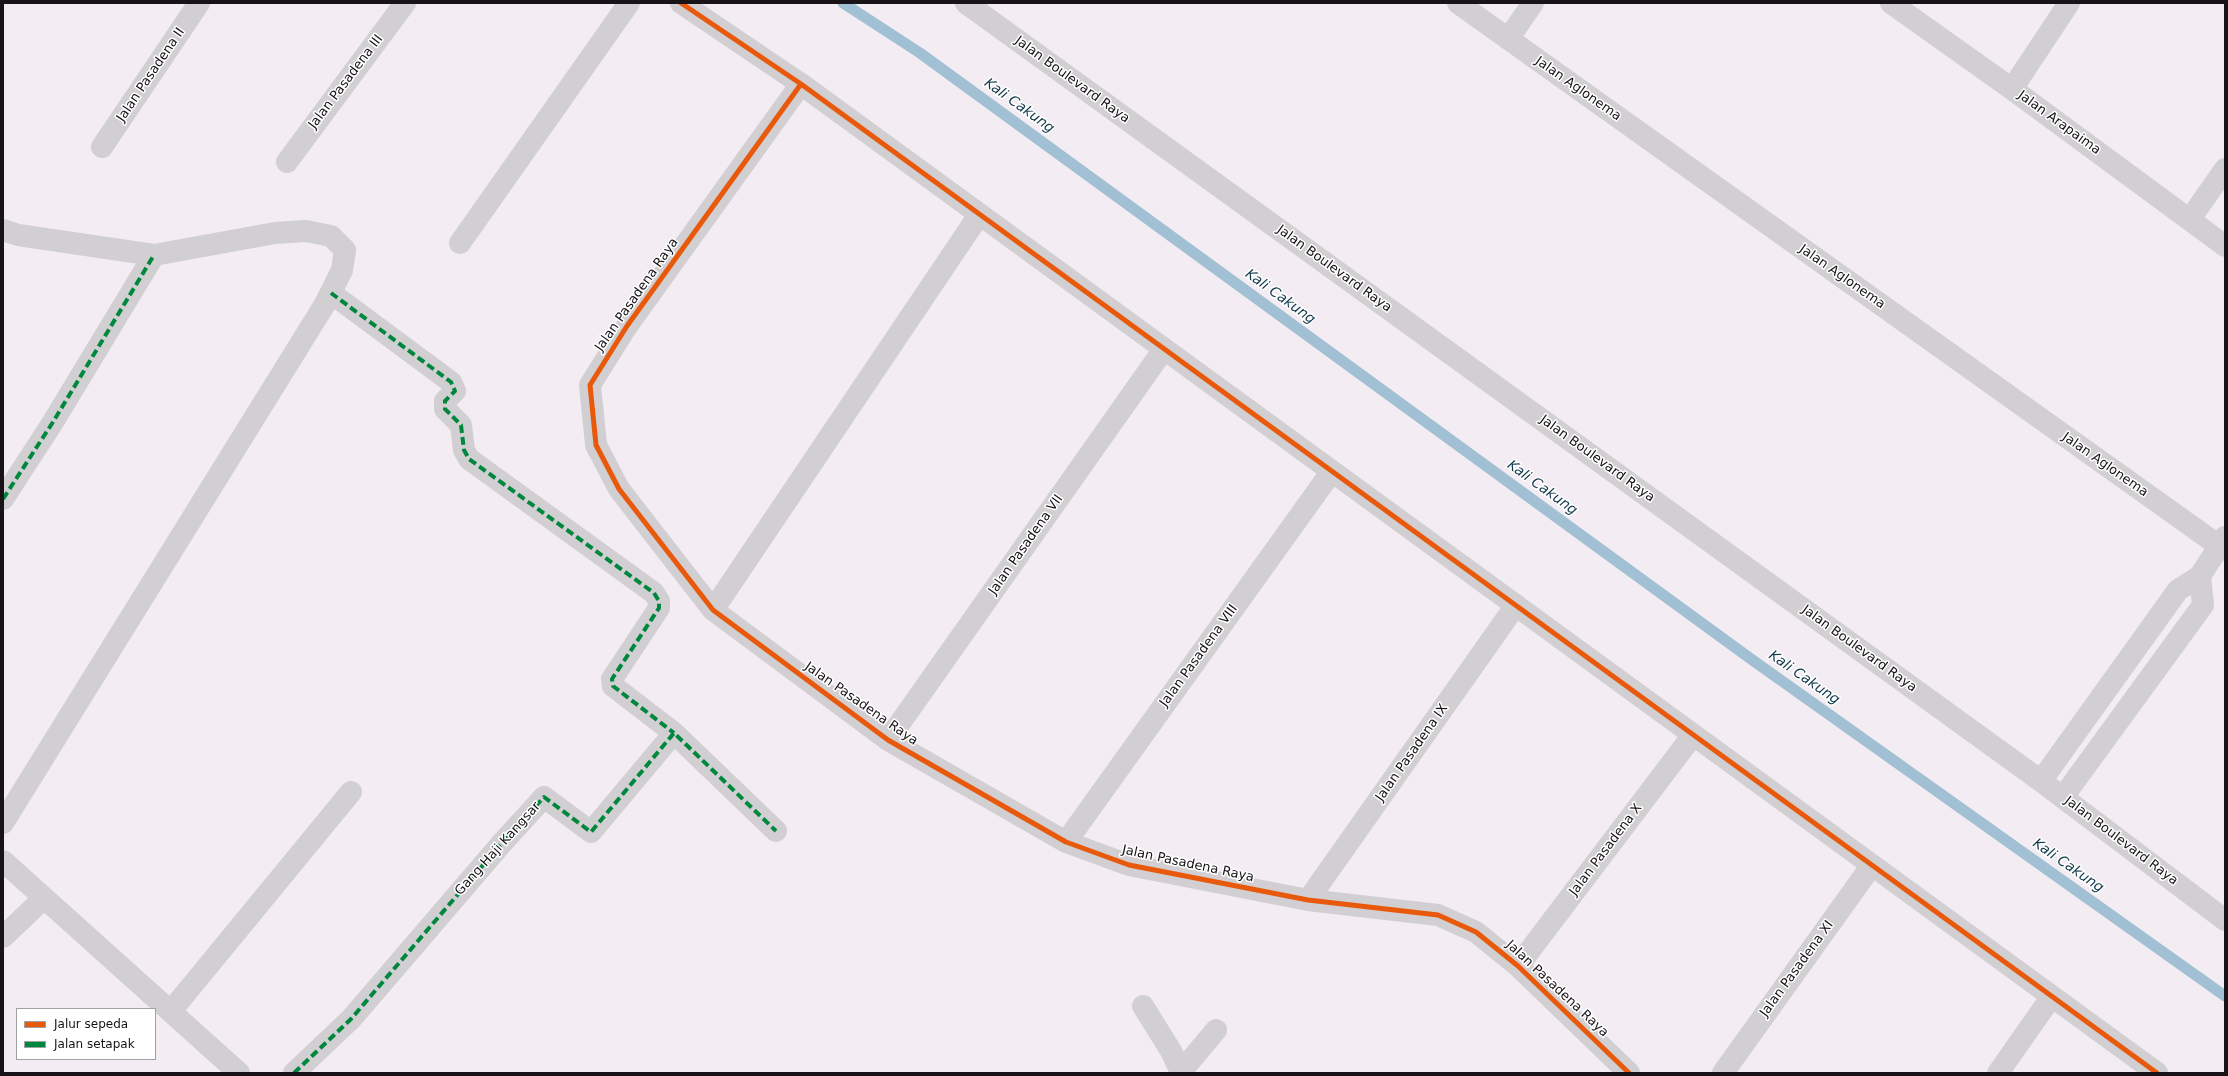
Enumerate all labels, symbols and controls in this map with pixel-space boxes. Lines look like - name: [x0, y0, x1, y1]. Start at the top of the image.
- street label: Jalan Pasadena II: [114, 25, 188, 125]
- street label: Jalan Pasadena III: [306, 32, 386, 132]
- street label: Jalan Boulevard Raya: [1012, 33, 1132, 127]
- street label: Jalan Aglonema: [1532, 54, 1624, 124]
- water label: Kali Cakung: [981, 75, 1057, 137]
- street label: Jalan Arapaima: [2015, 88, 2103, 158]
- street label: Jalan Boulevard Raya: [1274, 222, 1394, 316]
- street label: Jalan Pasadena Raya: [592, 235, 682, 355]
- street label: Jalan Aglonema: [1796, 242, 1888, 312]
- water label: Kali Cakung: [1242, 266, 1318, 328]
- street label: Jalan Boulevard Raya: [1537, 412, 1657, 506]
- street label: Jalan Aglonema: [2059, 430, 2151, 500]
- water label: Kali Cakung: [1504, 457, 1580, 519]
- street label: Jalan Pasadena VII: [986, 492, 1066, 598]
- street label: Jalan Pasadena VIII: [1157, 602, 1241, 710]
- street label: Jalan Boulevard Raya: [1799, 602, 1919, 696]
- water label: Kali Cakung: [1765, 647, 1843, 709]
- street label: Jalan Pasadena Raya: [801, 659, 921, 749]
- street label: Jalan Pasadena IX: [1373, 701, 1451, 805]
- street label: Jalan Boulevard Raya: [2061, 793, 2181, 889]
- street label: Gang Haji Kangsar: [452, 799, 544, 899]
- street label: Jalan Pasadena X: [1566, 801, 1646, 899]
- water label: Kali Cakung: [2029, 835, 2107, 897]
- street label: Jalan Pasadena Raya: [1121, 842, 1255, 886]
- street label: Jalan Pasadena XI: [1757, 918, 1837, 1020]
- street label: Jalan Pasadena Raya: [1502, 937, 1612, 1041]
- legend: [16, 1008, 156, 1060]
- text: Jalur sepeda: [54, 1017, 128, 1031]
- text: Jalan setapak: [54, 1037, 135, 1051]

